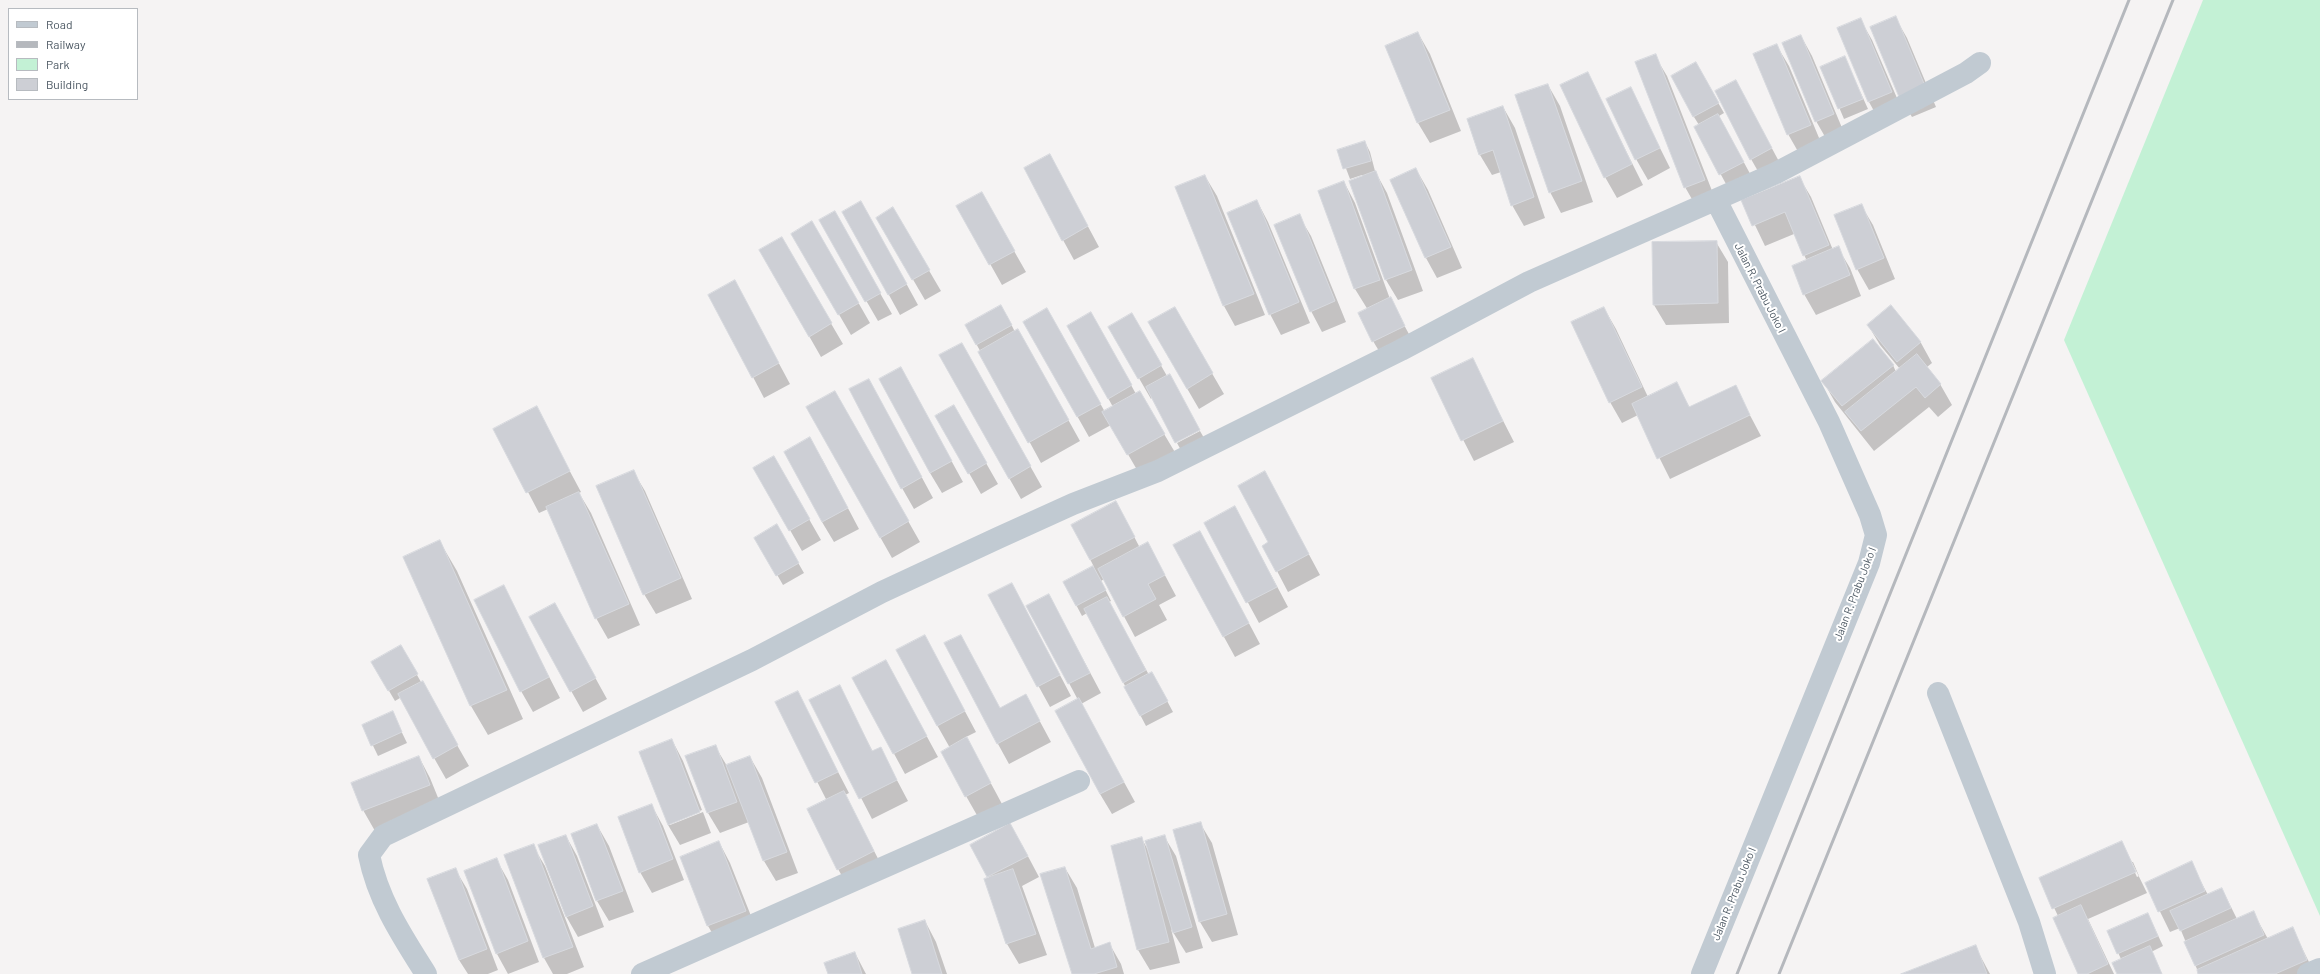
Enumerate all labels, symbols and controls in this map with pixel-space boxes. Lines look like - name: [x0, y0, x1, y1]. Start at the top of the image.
- legend: [8, 8, 138, 100]
- text: Road: [46, 17, 73, 31]
- text: Railway: [46, 37, 85, 51]
- text: Park: [46, 57, 70, 71]
- text: Building: [46, 77, 88, 91]
- street label: Jalan R. Prabu Joko I: [1732, 241, 1788, 335]
- street label: Jalan R. Prabu Joko I: [1831, 545, 1879, 643]
- street label: Jalan R. Prabu Joko I: [1709, 846, 1759, 942]

